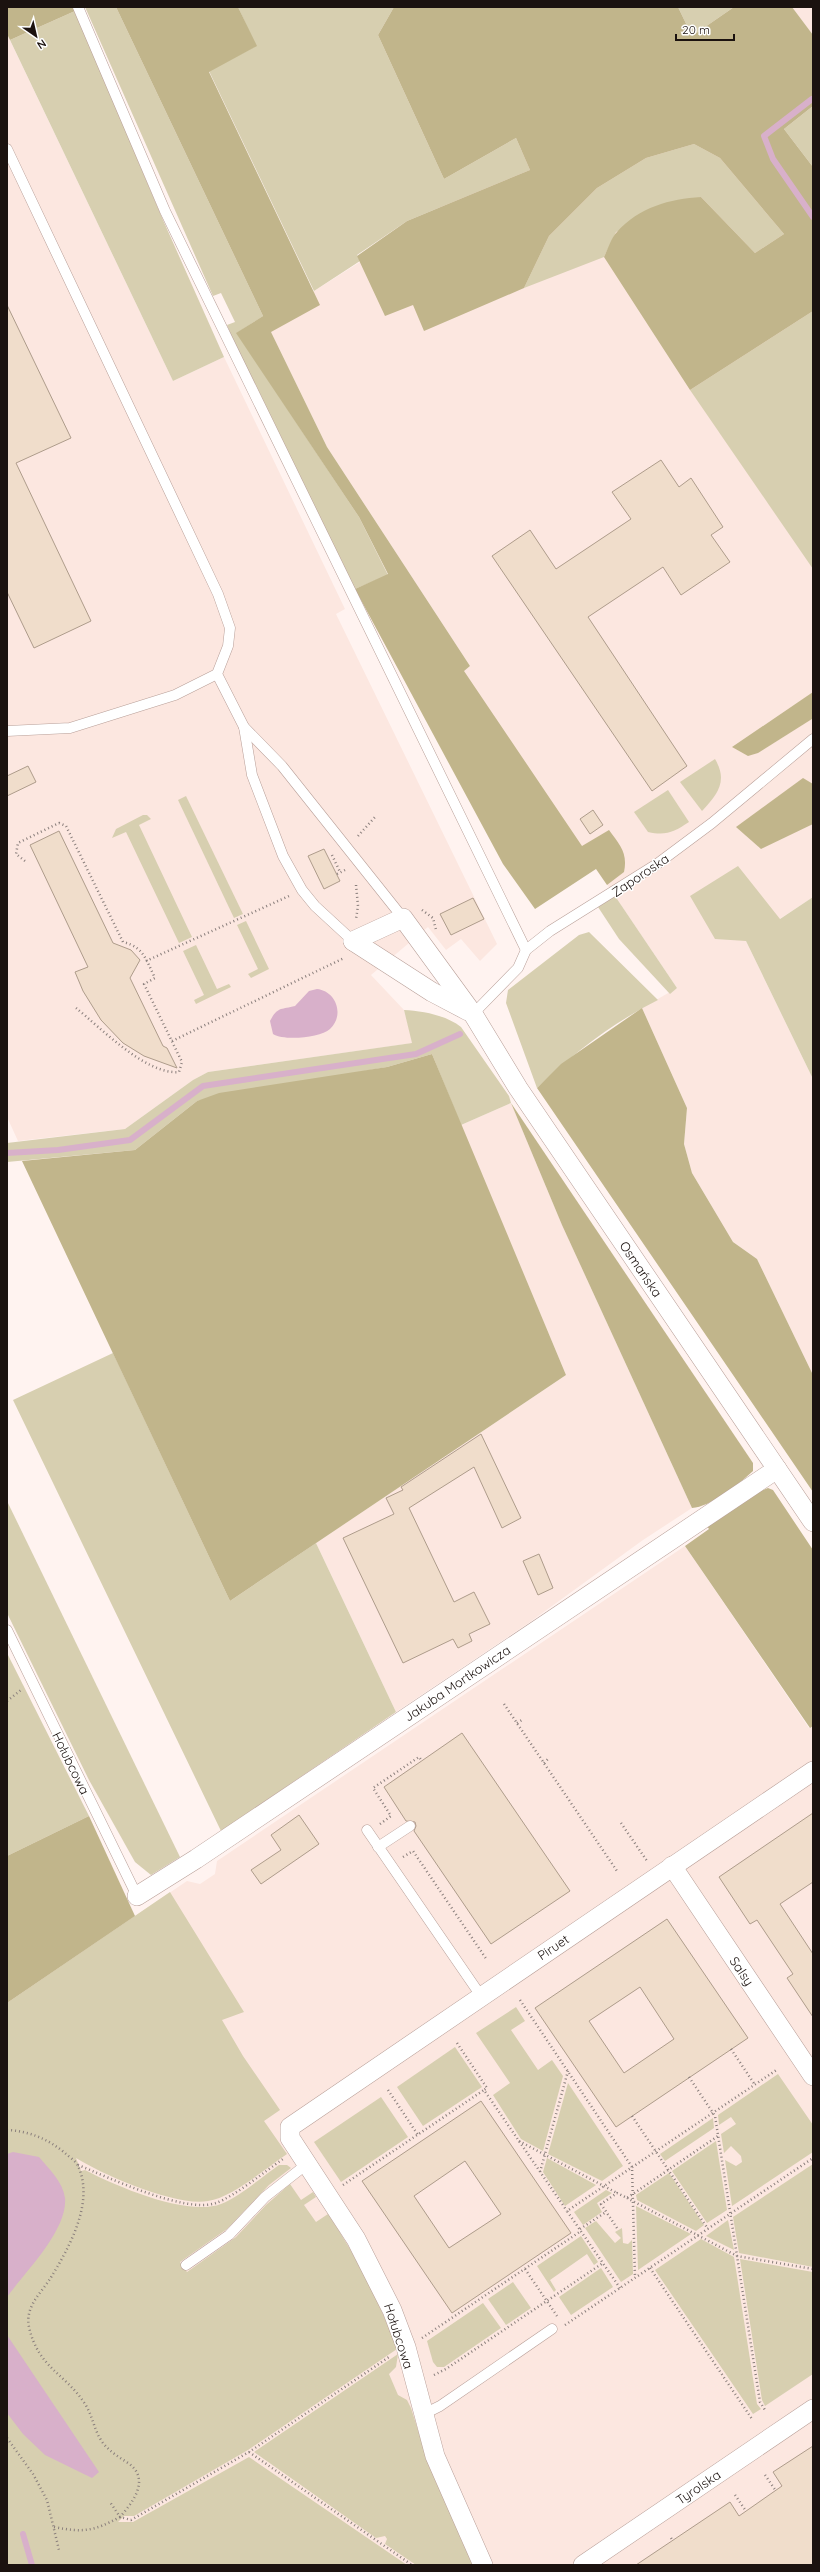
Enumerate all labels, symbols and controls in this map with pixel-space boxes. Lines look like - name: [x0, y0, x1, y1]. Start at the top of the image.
- north arrow: [16, 16, 56, 56]
- scale bar: [676, 16, 734, 42]
- text: 20 m: [682, 22, 710, 37]
- text: N: [34, 36, 49, 52]
- street label: Zaporoska: [608, 850, 672, 900]
- street label: Osmańska: [616, 1238, 666, 1300]
- street label: Jakuba Mortkowicza: [401, 1641, 513, 1725]
- street label: Hołubcowa: [49, 1729, 93, 1797]
- street label: Piruet: [534, 1931, 572, 1963]
- street label: Salsy: [727, 1953, 757, 1989]
- street label: Hołubcowa: [381, 2301, 417, 2371]
- street label: Tyrolska: [673, 2466, 723, 2508]

